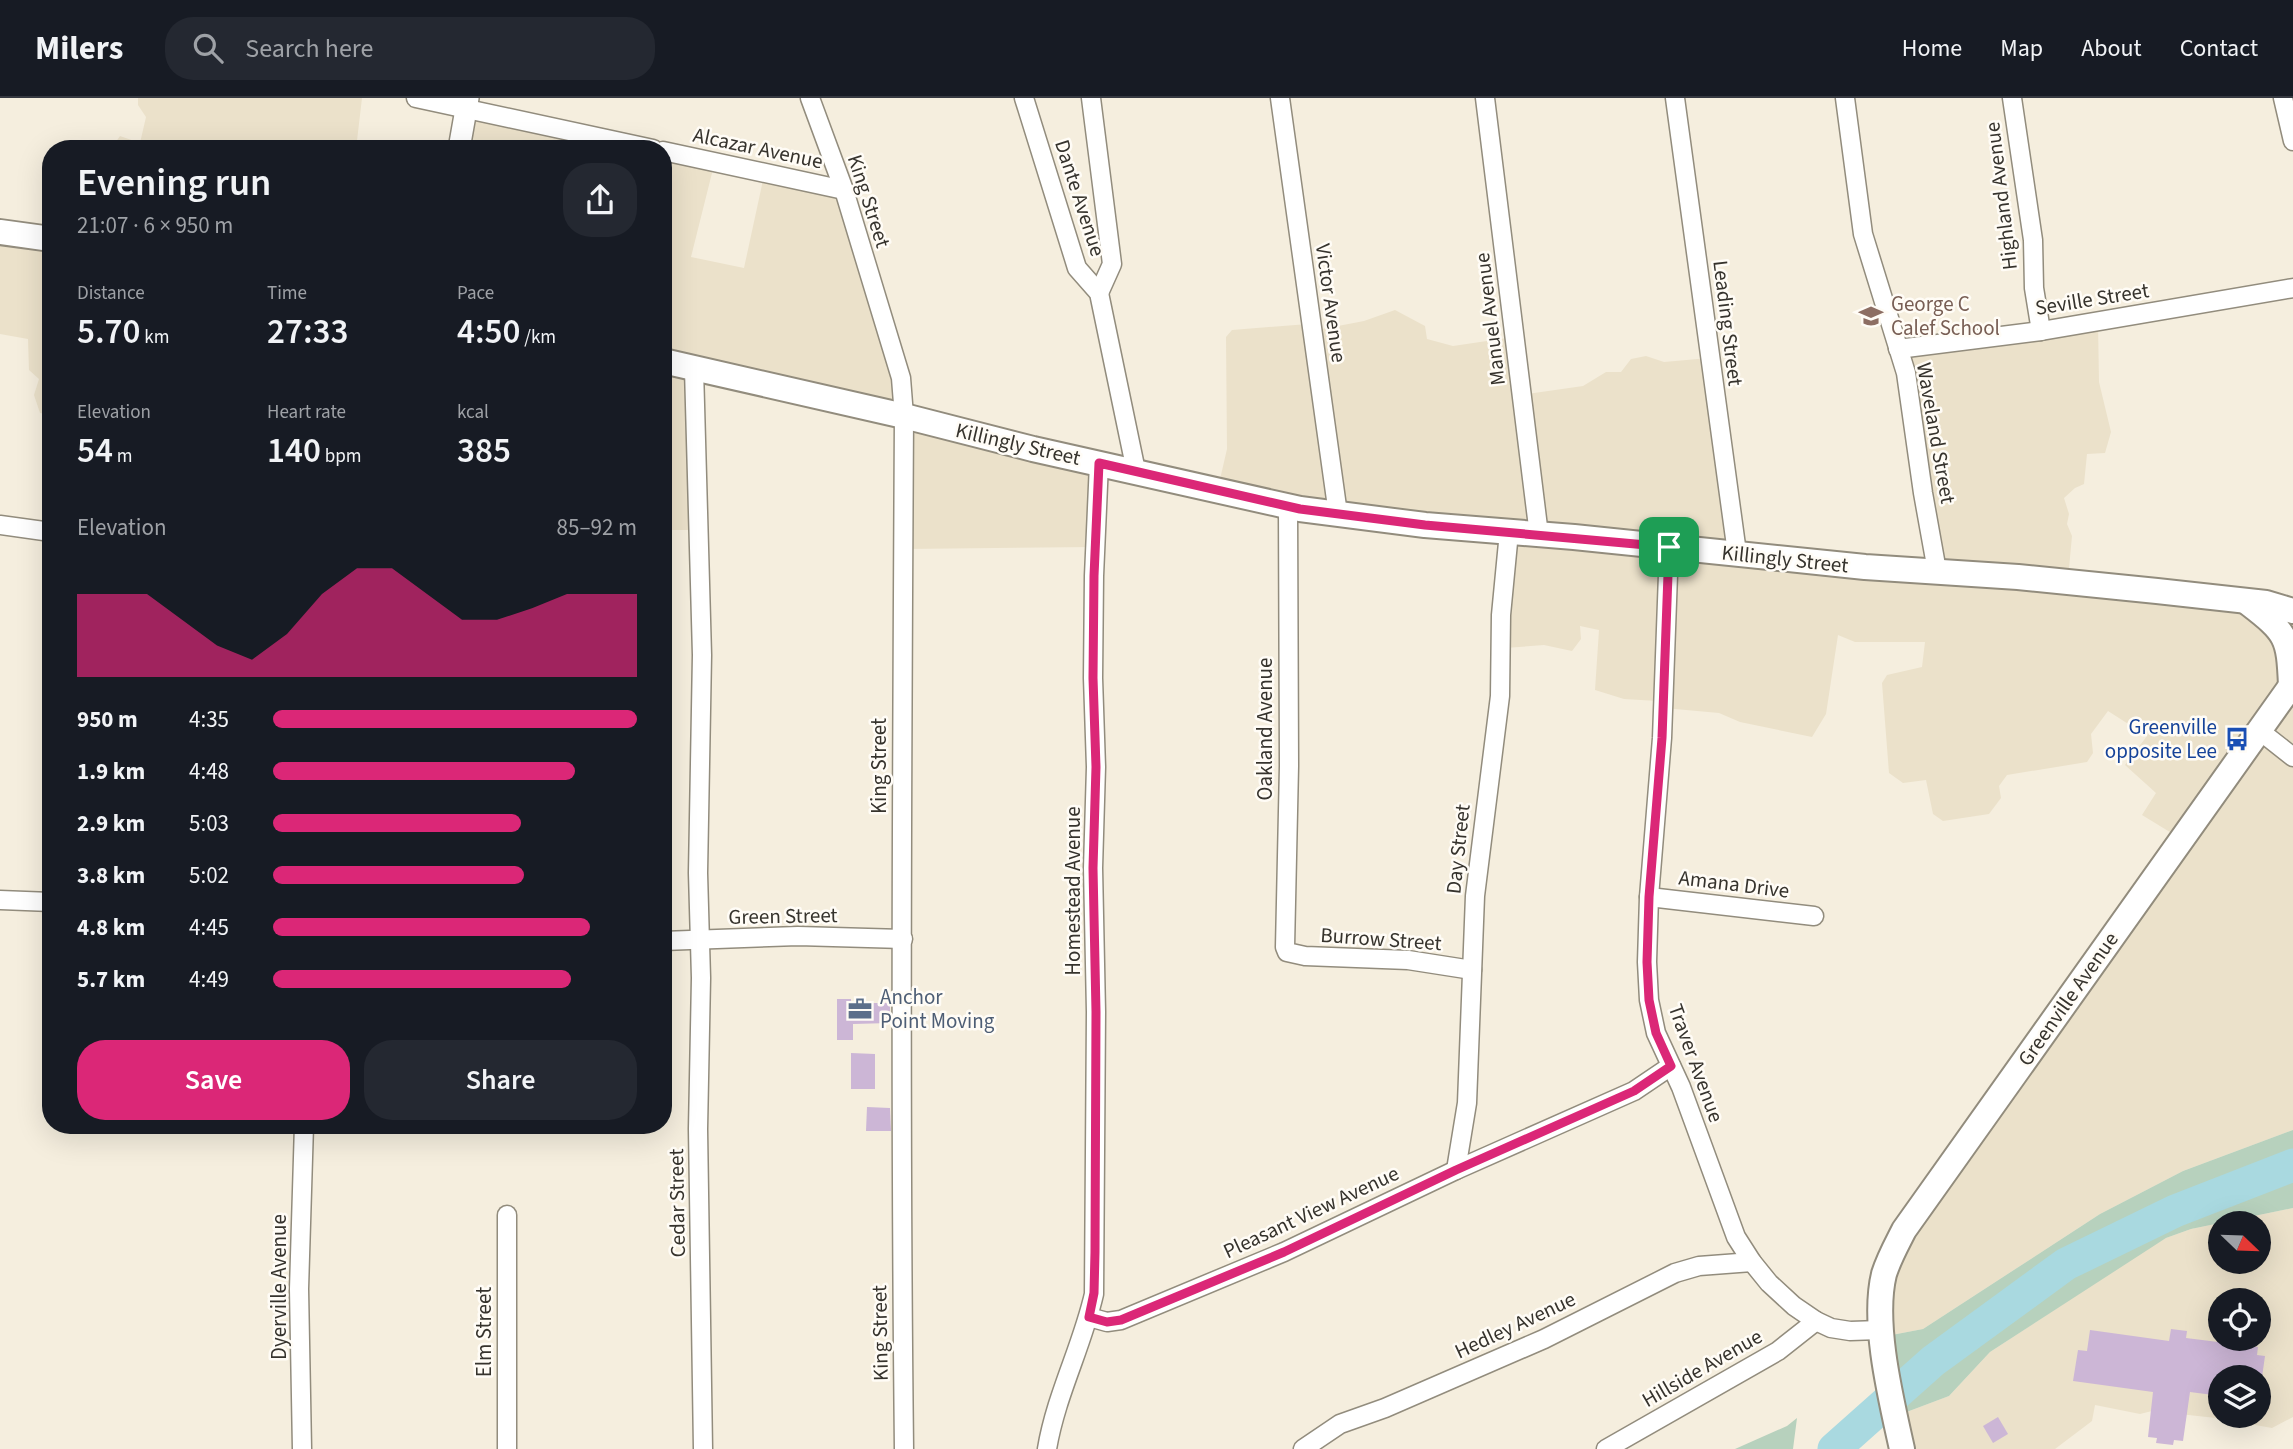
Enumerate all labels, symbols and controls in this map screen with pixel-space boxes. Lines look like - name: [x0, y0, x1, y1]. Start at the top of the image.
- search box: [165, 17, 655, 80]
- text: Milers: [35, 25, 123, 72]
- icon: search: [189, 29, 227, 67]
- text: Search here: [245, 30, 373, 67]
- text: Home: [1902, 31, 1962, 66]
- text: Map: [2000, 31, 2043, 66]
- text: About: [2081, 31, 2142, 66]
- text: Contact: [2180, 31, 2258, 66]
- street label: Alcazar Avenue: [690, 120, 826, 176]
- street label: Highland Avenue: [1977, 120, 2025, 272]
- street label: Dante Avenue: [1047, 136, 1113, 260]
- street label: King Street: [840, 151, 898, 251]
- text: Evening run: [77, 156, 271, 210]
- button: share: [563, 163, 637, 237]
- text: 21:07 · 6 × 950 m: [77, 209, 233, 242]
- street label: Victor Avenue: [1308, 242, 1354, 364]
- street label: Manuel Avenue: [1467, 251, 1513, 387]
- street label: Leading Street: [1705, 258, 1751, 388]
- street label: Seville Street: [2033, 275, 2151, 323]
- text: Distance: [77, 280, 145, 307]
- text: Time: [267, 280, 307, 307]
- text: Pace: [457, 280, 494, 307]
- place label: George C Calef School: [1891, 289, 2000, 343]
- school or university icon: George C Calef School: [1857, 302, 1885, 330]
- text: 5.70: [77, 307, 141, 357]
- text: 27:33: [267, 307, 348, 357]
- text: 4:50: [457, 307, 521, 357]
- text: km: [141, 324, 169, 351]
- text: /km: [521, 324, 556, 351]
- street label: Waveland Street: [1909, 360, 1963, 506]
- text: Elevation: [77, 399, 151, 426]
- text: Heart rate: [267, 399, 346, 426]
- text: kcal: [457, 399, 489, 426]
- street label: Killingly Street: [953, 415, 1083, 473]
- text: 54: [77, 426, 113, 476]
- text: 140: [267, 426, 321, 476]
- text: 385: [457, 426, 511, 476]
- text: m: [113, 443, 132, 470]
- text: bpm: [321, 443, 361, 470]
- text: Elevation: [77, 511, 167, 544]
- text: 85–92 m: [557, 511, 637, 544]
- pin: [1639, 517, 1699, 577]
- icon: arrive: [1650, 528, 1688, 566]
- street label: Killingly Street: [1720, 537, 1850, 581]
- street label: Oakland Avenue: [1250, 658, 1280, 800]
- text: 950 m: [77, 703, 138, 736]
- text: 4:35: [189, 703, 229, 736]
- place label: Greenville opposite Lee: [2105, 712, 2217, 766]
- street label: King Street: [864, 718, 894, 814]
- bus stop icon: Greenville opposite Lee: [2223, 725, 2251, 753]
- text: 1.9 km: [77, 755, 145, 788]
- text: 4:48: [189, 755, 229, 788]
- street label: Day Street: [1438, 803, 1478, 895]
- street label: Homestead Avenue: [1058, 806, 1088, 976]
- text: 2.9 km: [77, 807, 145, 840]
- text: 5:03: [189, 807, 229, 840]
- text: 3.8 km: [77, 859, 145, 892]
- text: 5:02: [189, 859, 229, 892]
- street label: Amana Drive: [1677, 862, 1791, 906]
- street label: Green Street: [728, 900, 838, 932]
- text: 4.8 km: [77, 911, 145, 944]
- text: 4:45: [189, 911, 229, 944]
- street label: Burrow Street: [1319, 920, 1443, 958]
- street label: Greenville Avenue: [2011, 926, 2125, 1072]
- text: 5.7 km: [77, 963, 145, 996]
- text: 4:49: [189, 963, 229, 996]
- place label: Anchor Point Moving: [880, 982, 995, 1036]
- office icon: Anchor Point Moving: [846, 995, 874, 1023]
- street label: Traver Avenue: [1661, 1000, 1731, 1126]
- button: Save: [77, 1040, 350, 1120]
- button: Share: [364, 1040, 637, 1120]
- street label: Cedar Street: [661, 1148, 693, 1258]
- street label: Pleasant View Avenue: [1218, 1158, 1404, 1266]
- north arrow: [2208, 1211, 2272, 1274]
- map controls: [2208, 1211, 2271, 1428]
- street label: Dyerville Avenue: [264, 1214, 294, 1360]
- street label: Hedley Avenue: [1450, 1284, 1580, 1366]
- street label: King Street: [864, 1285, 896, 1381]
- street label: Elm Street: [469, 1287, 499, 1377]
- button: locate: [2208, 1288, 2271, 1351]
- street label: Hillside Avenue: [1636, 1321, 1768, 1415]
- button: layers: [2208, 1365, 2271, 1428]

